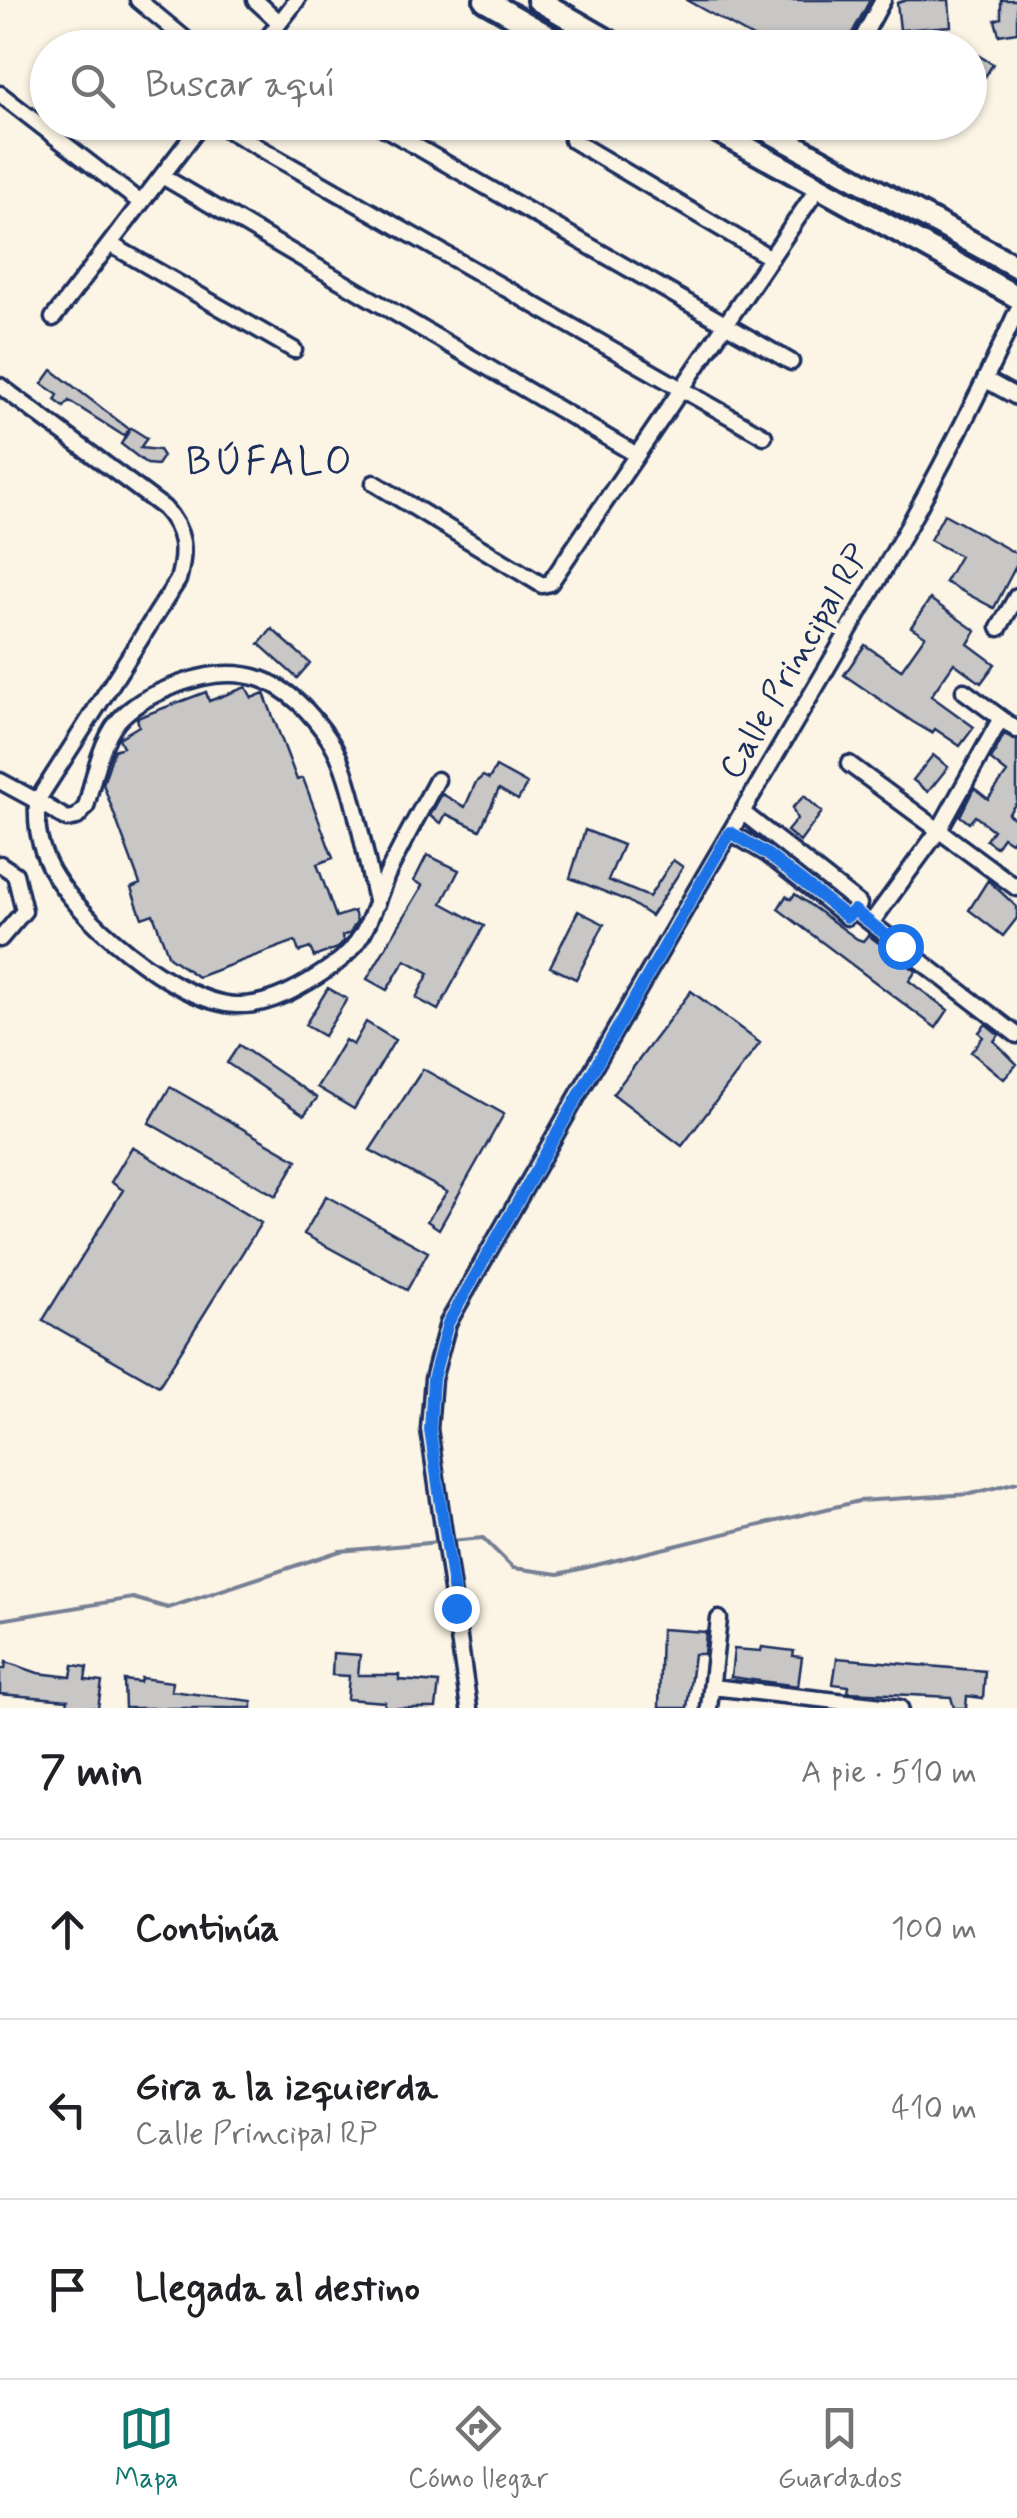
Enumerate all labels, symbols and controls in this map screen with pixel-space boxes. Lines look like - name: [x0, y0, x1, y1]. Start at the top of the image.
- search box: [30, 30, 987, 140]
- icon: search: [65, 58, 120, 113]
- text: Buscar aquí: [145, 61, 336, 110]
- district label: BÚFALO: [186, 437, 354, 489]
- street label: Calle Principal RP: [709, 536, 881, 788]
- route start: [878, 924, 924, 970]
- route end: [434, 1586, 480, 1632]
- text: 7 min: [40, 1746, 143, 1801]
- text: A pie · 510 m: [801, 1752, 977, 1794]
- icon: ahead: [40, 1902, 95, 1957]
- text: Continúa: [135, 1905, 280, 1954]
- text: 100 m: [891, 1908, 977, 1950]
- text: Gira a la izquierda: [135, 2064, 438, 2113]
- icon: left: [40, 2082, 95, 2137]
- text: 410 m: [891, 2088, 977, 2130]
- text: Calle Principal RP: [135, 2113, 377, 2155]
- icon: arrive: [40, 2262, 95, 2317]
- text: Llegada al destino: [135, 2265, 420, 2314]
- tab: Mapa: [115, 2401, 179, 2498]
- tab: Cómo llegar: [408, 2401, 548, 2498]
- tab: Guardados: [778, 2401, 902, 2498]

